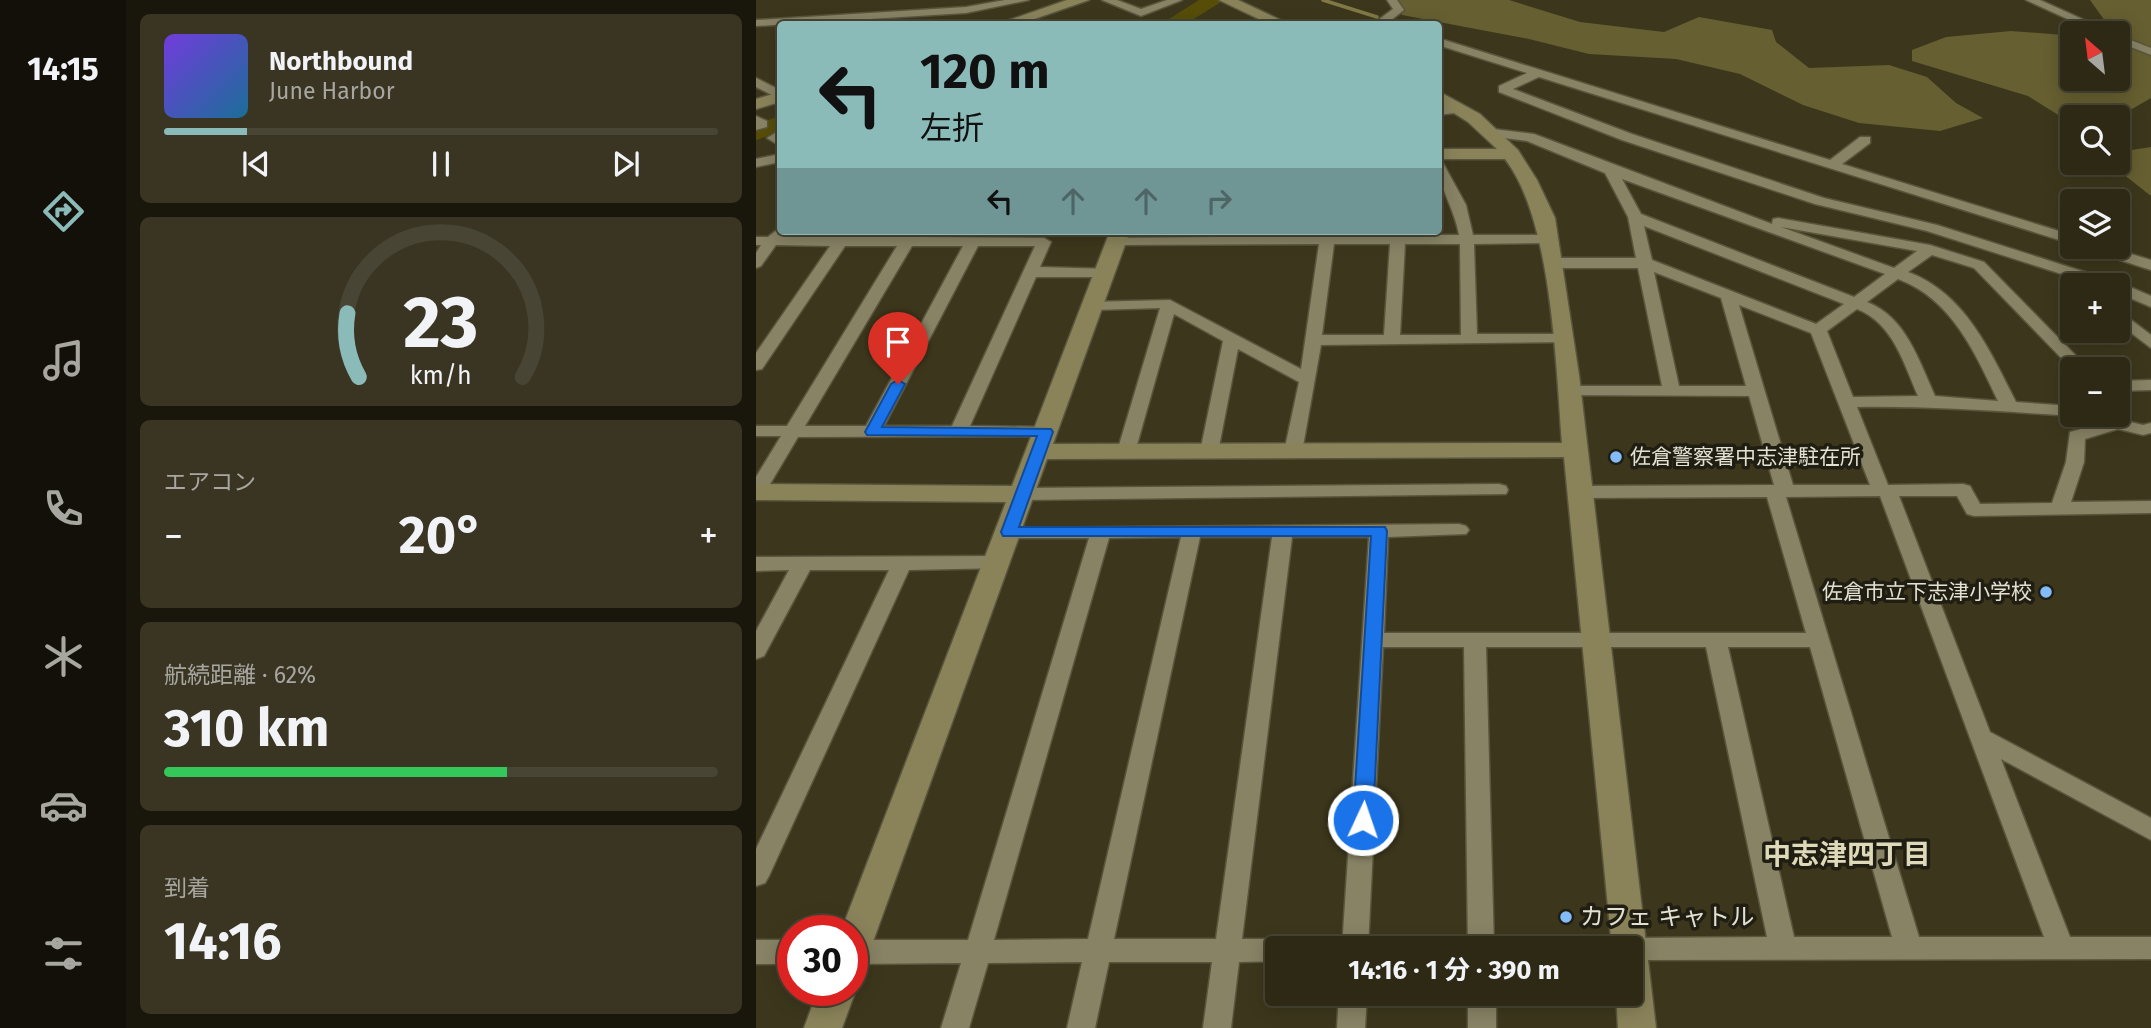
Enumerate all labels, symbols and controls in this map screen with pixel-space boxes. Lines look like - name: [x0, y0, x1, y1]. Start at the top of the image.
- north arrow: [2060, 21, 2130, 91]
- map controls: [2060, 21, 2130, 427]
- text: 120 m: [920, 42, 1050, 101]
- text: Northbound: [269, 46, 413, 77]
- icon: left: [805, 49, 896, 140]
- text: 14:15: [27, 50, 99, 88]
- text: June Harbor: [269, 77, 395, 105]
- button: search: [2060, 105, 2130, 175]
- text: 左折: [920, 109, 984, 147]
- icon: previous: [237, 145, 275, 183]
- icon: pause: [422, 145, 460, 183]
- icon: next: [607, 145, 645, 183]
- icon: left: [981, 182, 1019, 220]
- icon: ahead: [1054, 182, 1092, 220]
- icon: ahead: [1127, 182, 1165, 220]
- icon: right: [1200, 182, 1238, 220]
- icon: directions: [39, 187, 88, 236]
- button: layers: [2060, 189, 2130, 259]
- button: +: [2060, 273, 2130, 343]
- text: 23: [403, 280, 479, 367]
- pin: [868, 312, 928, 384]
- icon: arrive: [879, 323, 917, 361]
- icon: music: [39, 336, 88, 385]
- button: −: [2060, 357, 2130, 427]
- text: km/h: [410, 361, 472, 391]
- place label: 佐倉警察署中志津駐在所: [1630, 444, 1861, 470]
- marker: 佐倉警察署中志津駐在所: [1608, 449, 1624, 465]
- text: エアコン: [164, 468, 256, 496]
- icon: phone: [39, 484, 88, 533]
- text: 20°: [399, 504, 483, 567]
- text: −: [164, 513, 183, 559]
- text: +: [699, 513, 718, 559]
- place label: 佐倉市立下志津小学校: [1822, 579, 2032, 605]
- marker: 佐倉市立下志津小学校: [2038, 584, 2054, 600]
- icon: climate: [39, 632, 88, 681]
- text: 航続距離 · 62%: [164, 661, 316, 689]
- text: 310 km: [164, 697, 329, 760]
- icon: car: [39, 781, 88, 830]
- position arrow: [1326, 783, 1400, 857]
- district label: 中志津四丁目: [1763, 838, 1931, 871]
- text: 到着: [164, 874, 210, 902]
- place label: カフェ キャトル: [1580, 903, 1754, 931]
- marker: カフェ キャトル: [1558, 909, 1574, 925]
- text: 14:16: [164, 910, 282, 973]
- speed limit sign: 30: [777, 915, 868, 1006]
- icon: filters: [39, 929, 88, 978]
- text: 14:16 · 1 分 · 390 m: [1348, 955, 1560, 986]

